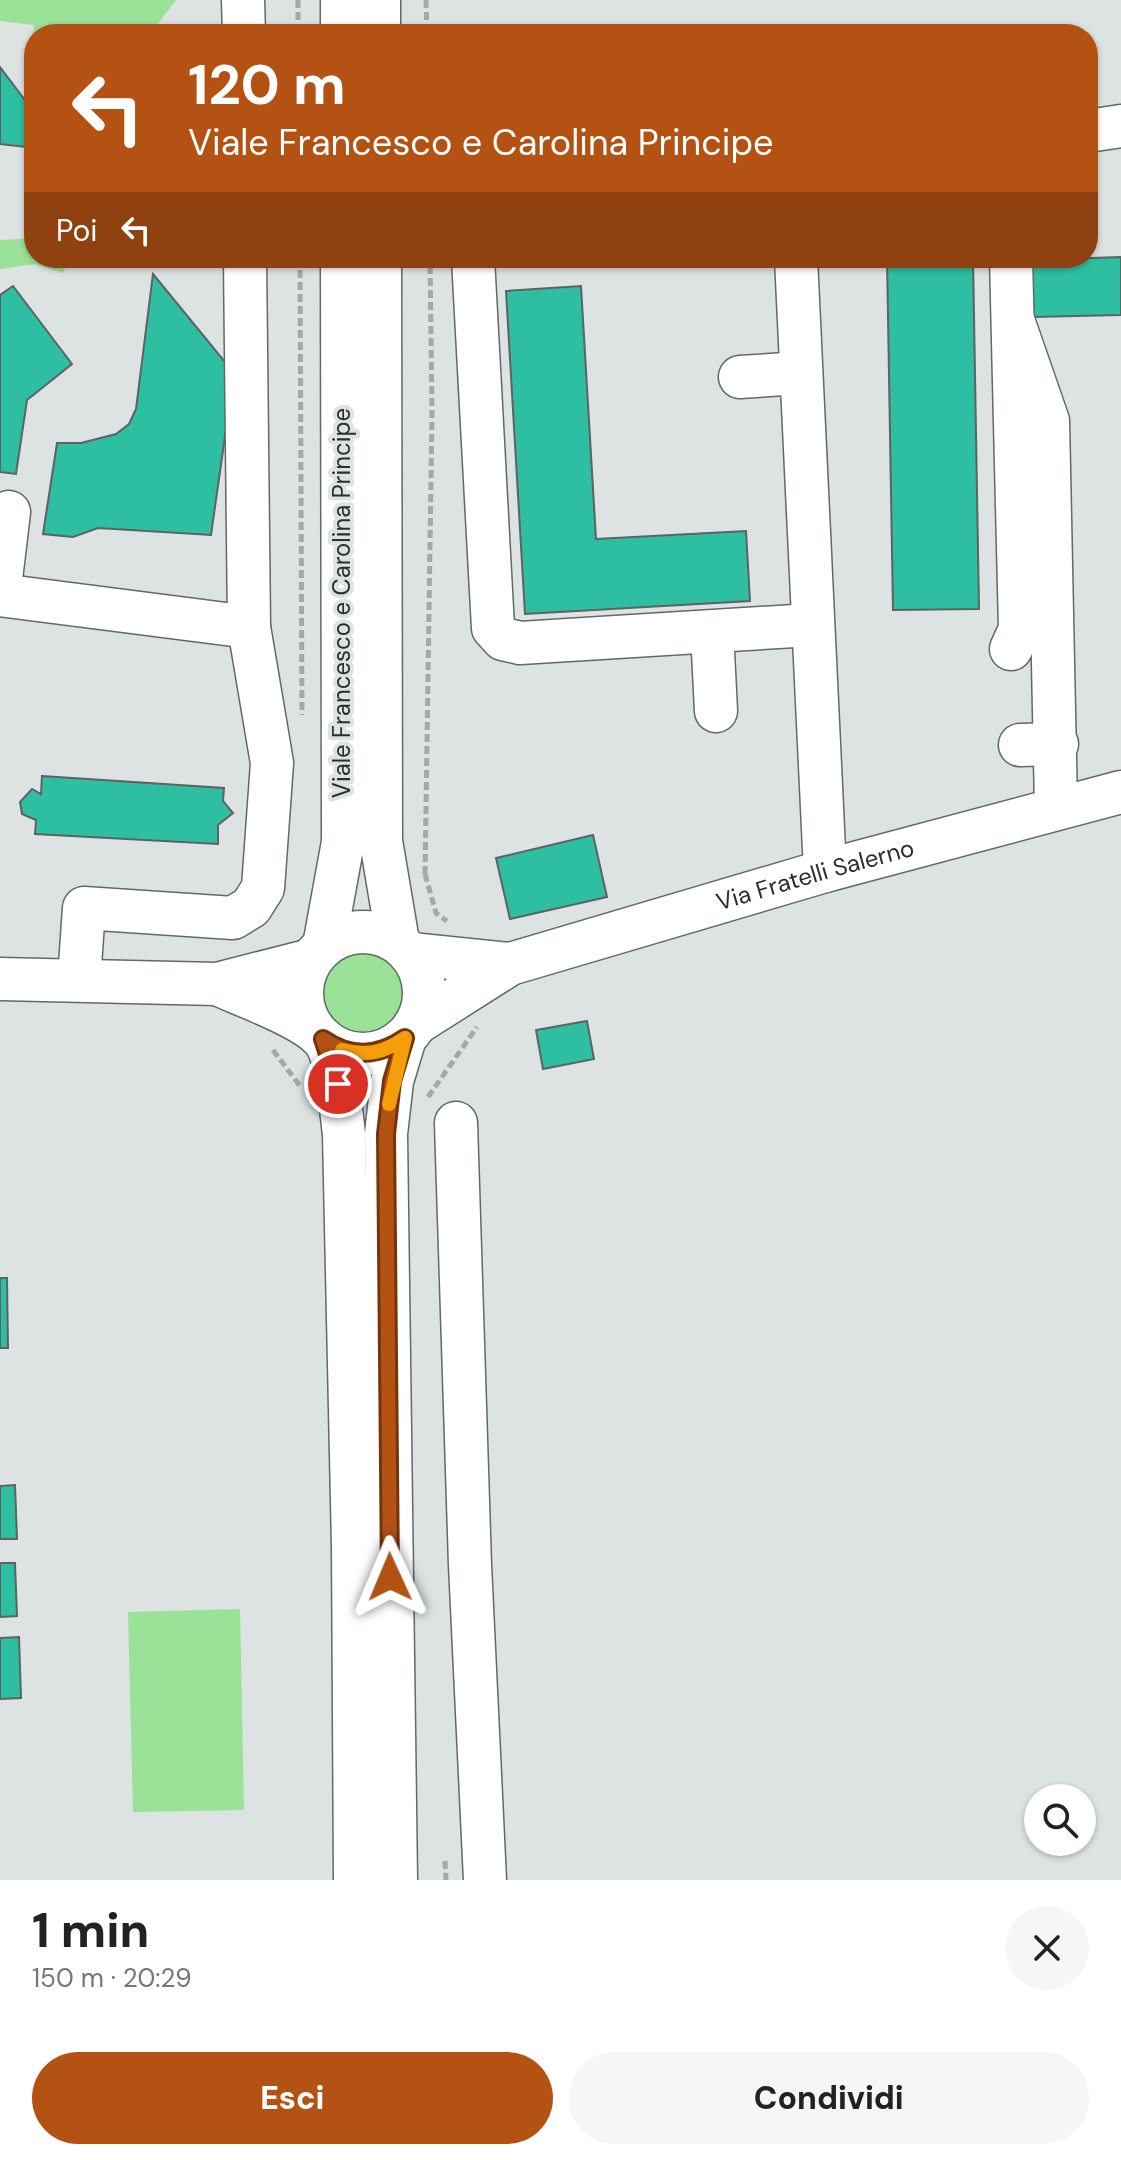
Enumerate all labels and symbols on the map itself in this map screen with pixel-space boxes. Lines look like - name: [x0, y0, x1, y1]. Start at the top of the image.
- street label: Viale Francesco e Carolina Principe: [326, 408, 357, 798]
- street label: Via Fratelli Salerno: [712, 832, 917, 917]
- pin: [304, 1050, 372, 1118]
- position arrow: [348, 1535, 432, 1619]

